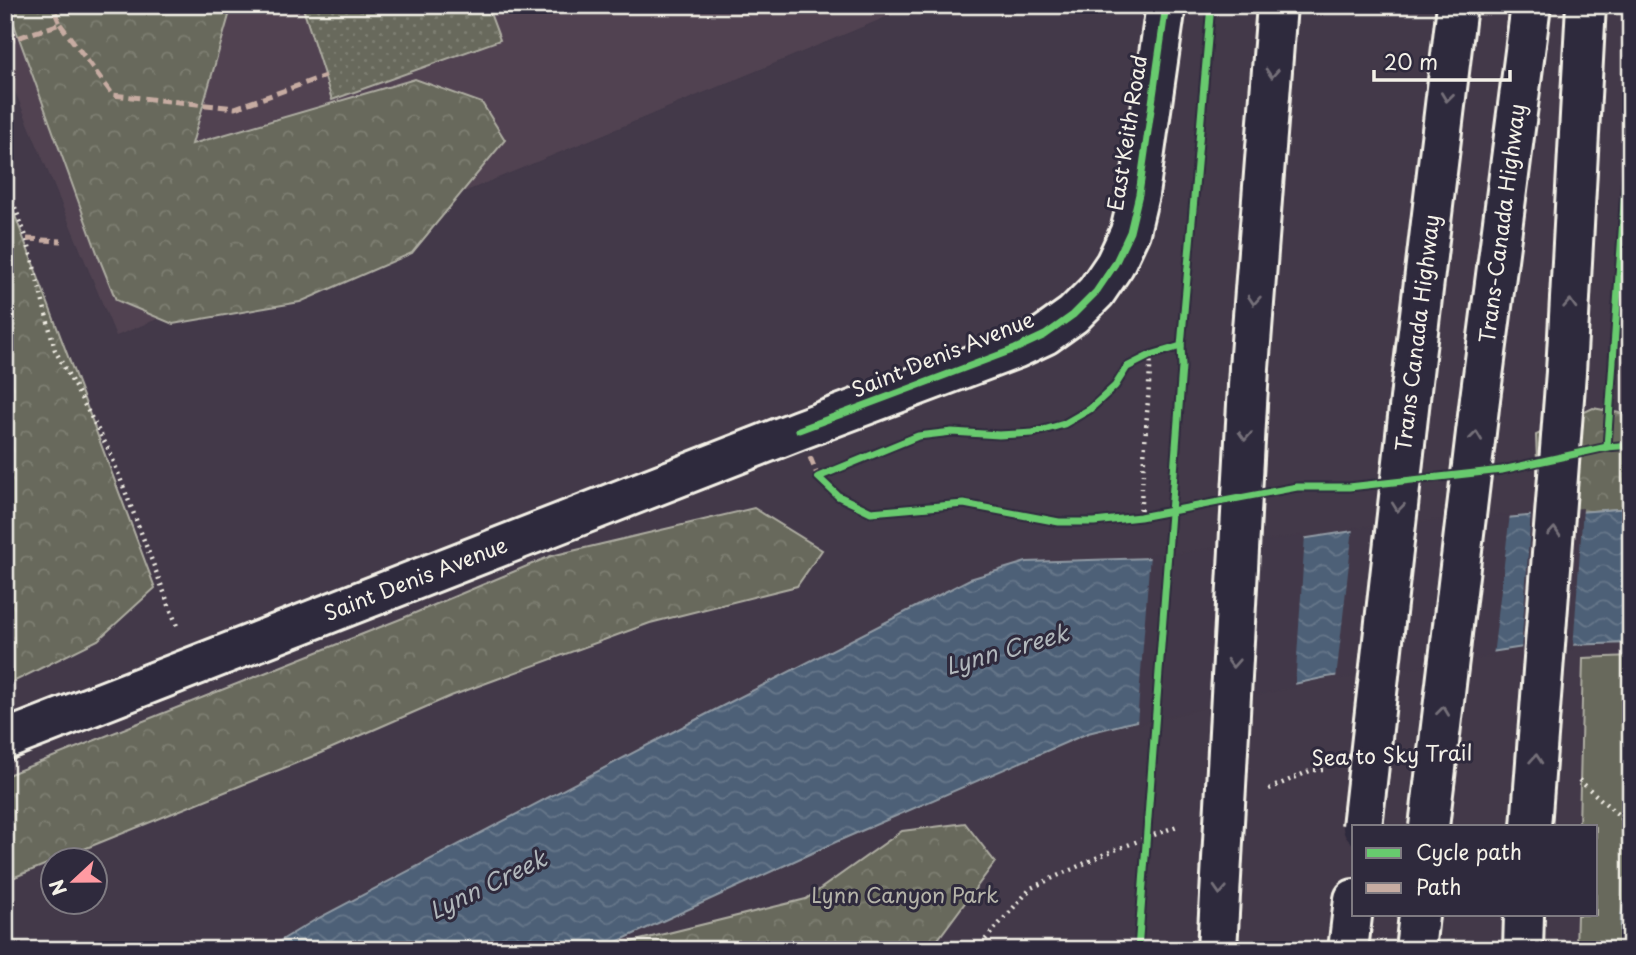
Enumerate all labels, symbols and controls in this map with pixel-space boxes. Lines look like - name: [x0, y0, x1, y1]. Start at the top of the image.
- scale bar: [1374, 38, 1510, 82]
- text: 20 m: [1384, 45, 1438, 77]
- street label: East Keith Road: [1098, 52, 1154, 213]
- one-way arrow: [1264, 68, 1279, 79]
- one-way arrow: [1439, 92, 1454, 103]
- street label: Trans-Canada Highway: [1469, 102, 1532, 345]
- street label: Trans Canada Highway: [1386, 212, 1446, 453]
- one-way arrow: [1247, 295, 1262, 306]
- one-way arrow: [1562, 298, 1577, 309]
- street label: Saint Denis Avenue: [846, 302, 1038, 404]
- one-way arrow: [1468, 430, 1483, 442]
- one-way arrow: [1238, 431, 1253, 442]
- one-way arrow: [1391, 502, 1406, 513]
- street label: Saint Denis Avenue: [319, 527, 511, 628]
- one-way arrow: [1546, 527, 1561, 538]
- water label: Lynn Creek: [941, 614, 1073, 683]
- one-way arrow: [1225, 658, 1240, 669]
- one-way arrow: [1436, 705, 1451, 717]
- street label: Sea to Sky Trail: [1311, 735, 1473, 773]
- one-way arrow: [1528, 753, 1543, 764]
- legend: [1352, 825, 1598, 916]
- text: Cycle path: [1416, 835, 1522, 867]
- water label: Lynn Creek: [423, 840, 553, 927]
- north arrow: [38, 846, 108, 916]
- text: Path: [1416, 870, 1461, 902]
- text: N: [42, 876, 73, 900]
- park label: Lynn Canyon Park: [811, 878, 999, 910]
- one-way arrow: [1213, 885, 1228, 896]

